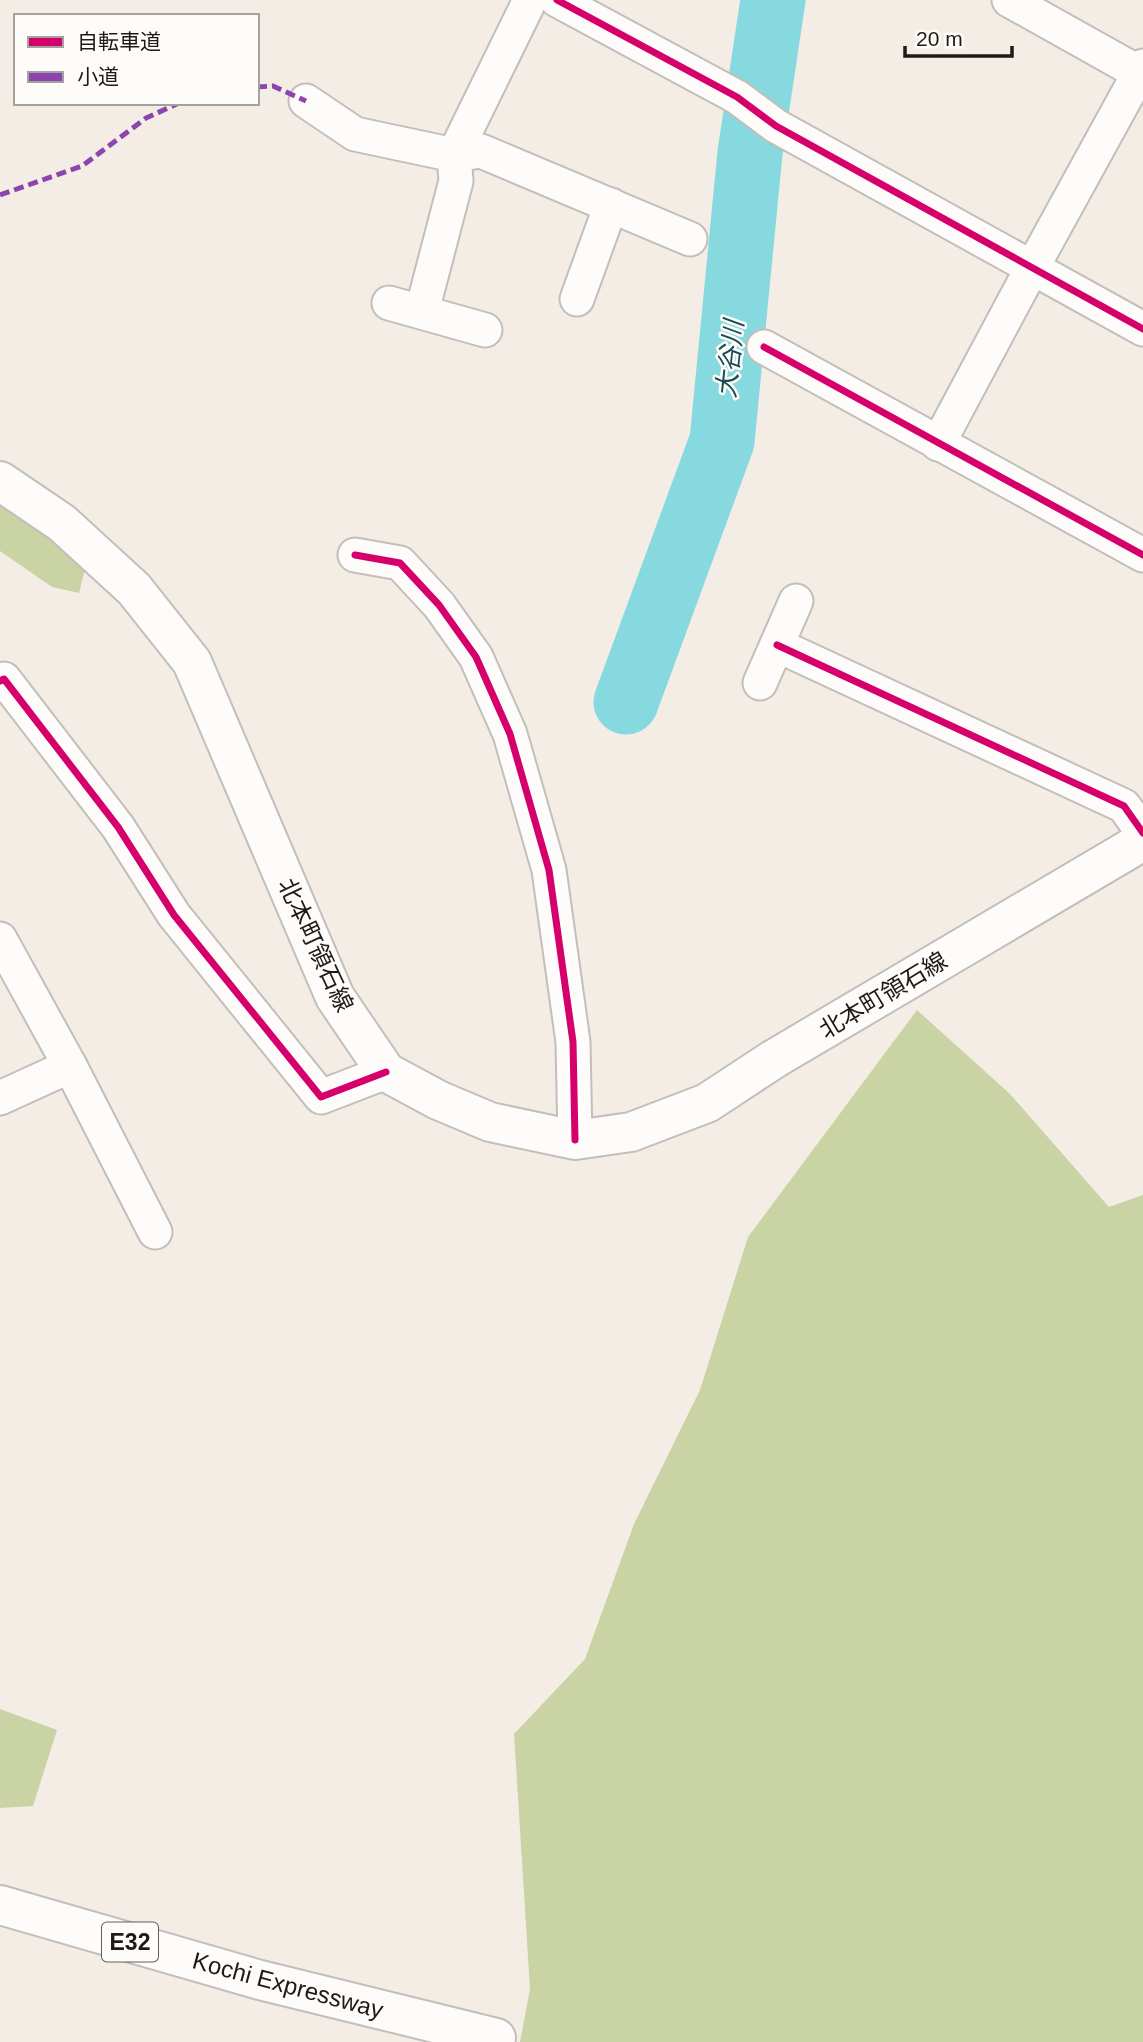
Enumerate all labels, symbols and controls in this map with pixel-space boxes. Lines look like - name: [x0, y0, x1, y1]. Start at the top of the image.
- legend: [14, 14, 259, 105]
- scale bar: [905, 14, 1012, 58]
- text: 20 m: [916, 27, 963, 50]
- text: 自転車道: [77, 30, 161, 53]
- text: 小道: [77, 65, 119, 88]
- water label: 大谷川: [711, 316, 749, 399]
- street label: 北本町領石線: [273, 874, 359, 1016]
- street label: 北本町領石線: [814, 946, 952, 1044]
- road number: E32: [102, 1923, 158, 1962]
- street label: Kochi Expressway: [190, 1947, 386, 2023]

